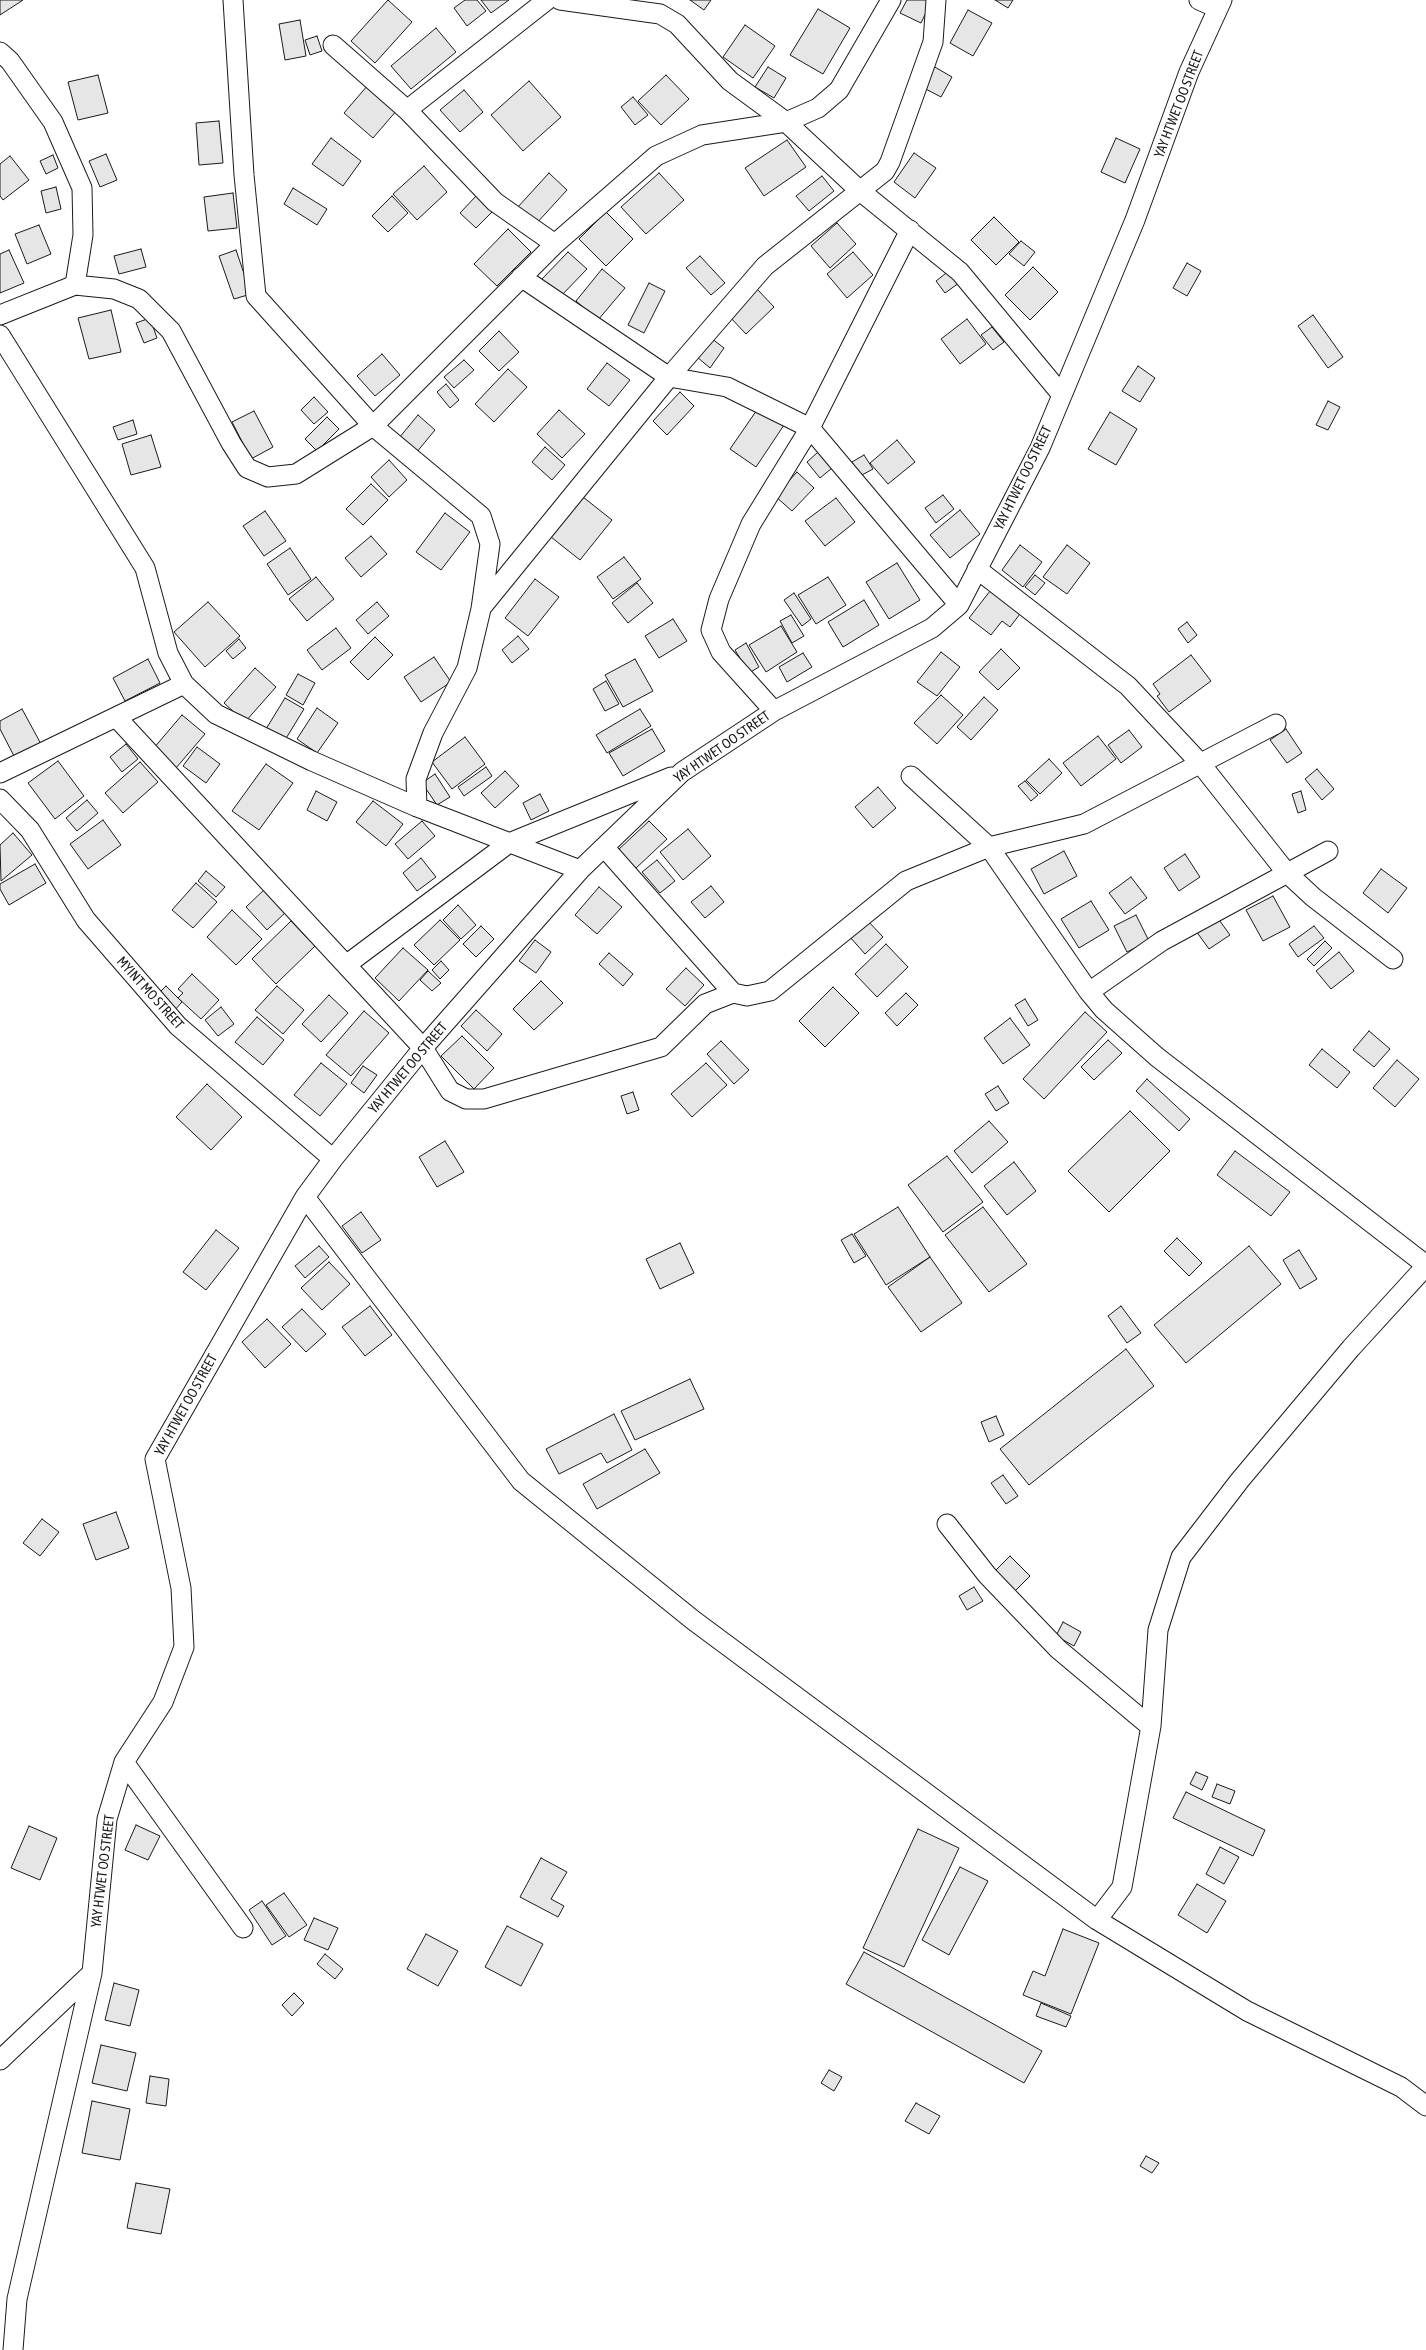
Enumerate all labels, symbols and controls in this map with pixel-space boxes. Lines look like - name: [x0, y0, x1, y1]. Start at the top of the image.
- street label: YAY HTWET OO STREET: [1151, 48, 1207, 160]
- street label: YAY HTWET OO STREET: [991, 423, 1055, 533]
- street label: YAY HTWET OO STREET: [671, 708, 773, 786]
- street label: MYINT MO STREET: [113, 953, 187, 1033]
- street label: YAY HTWET OO STREET: [365, 1019, 451, 1117]
- street label: YAY HTWET OO STREET: [151, 1351, 221, 1459]
- street label: YAY HTWET OO STREET: [88, 1814, 118, 1928]

